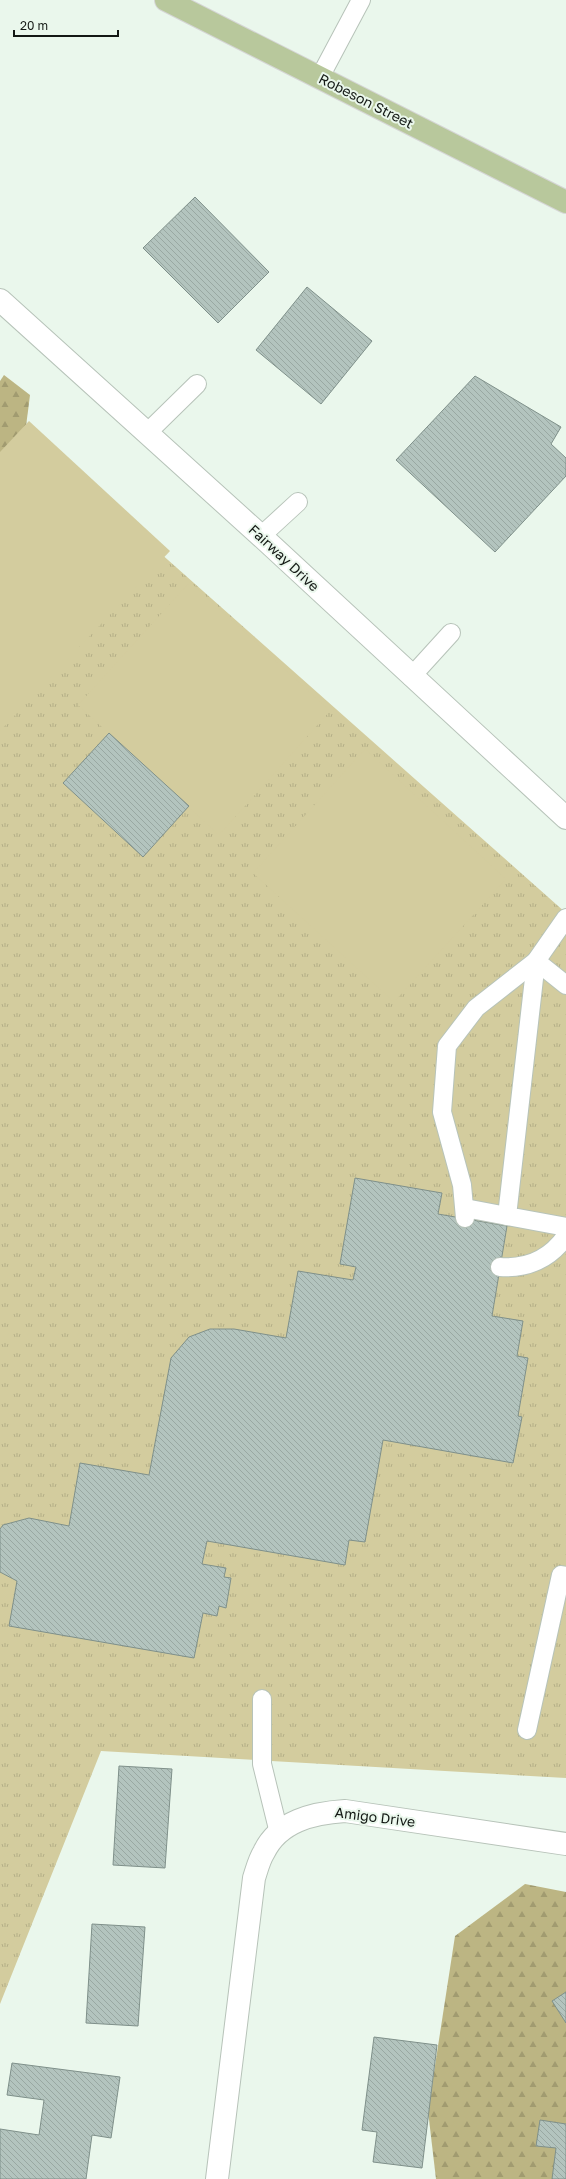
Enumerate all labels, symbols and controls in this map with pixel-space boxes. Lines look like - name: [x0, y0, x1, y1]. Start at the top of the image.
- scale bar: [14, 12, 118, 38]
- text: 20 m: [20, 18, 48, 33]
- street label: Robeson Street: [316, 69, 416, 132]
- street label: Fairway Drive: [246, 521, 323, 595]
- street label: Amigo Drive: [334, 1803, 416, 1830]

